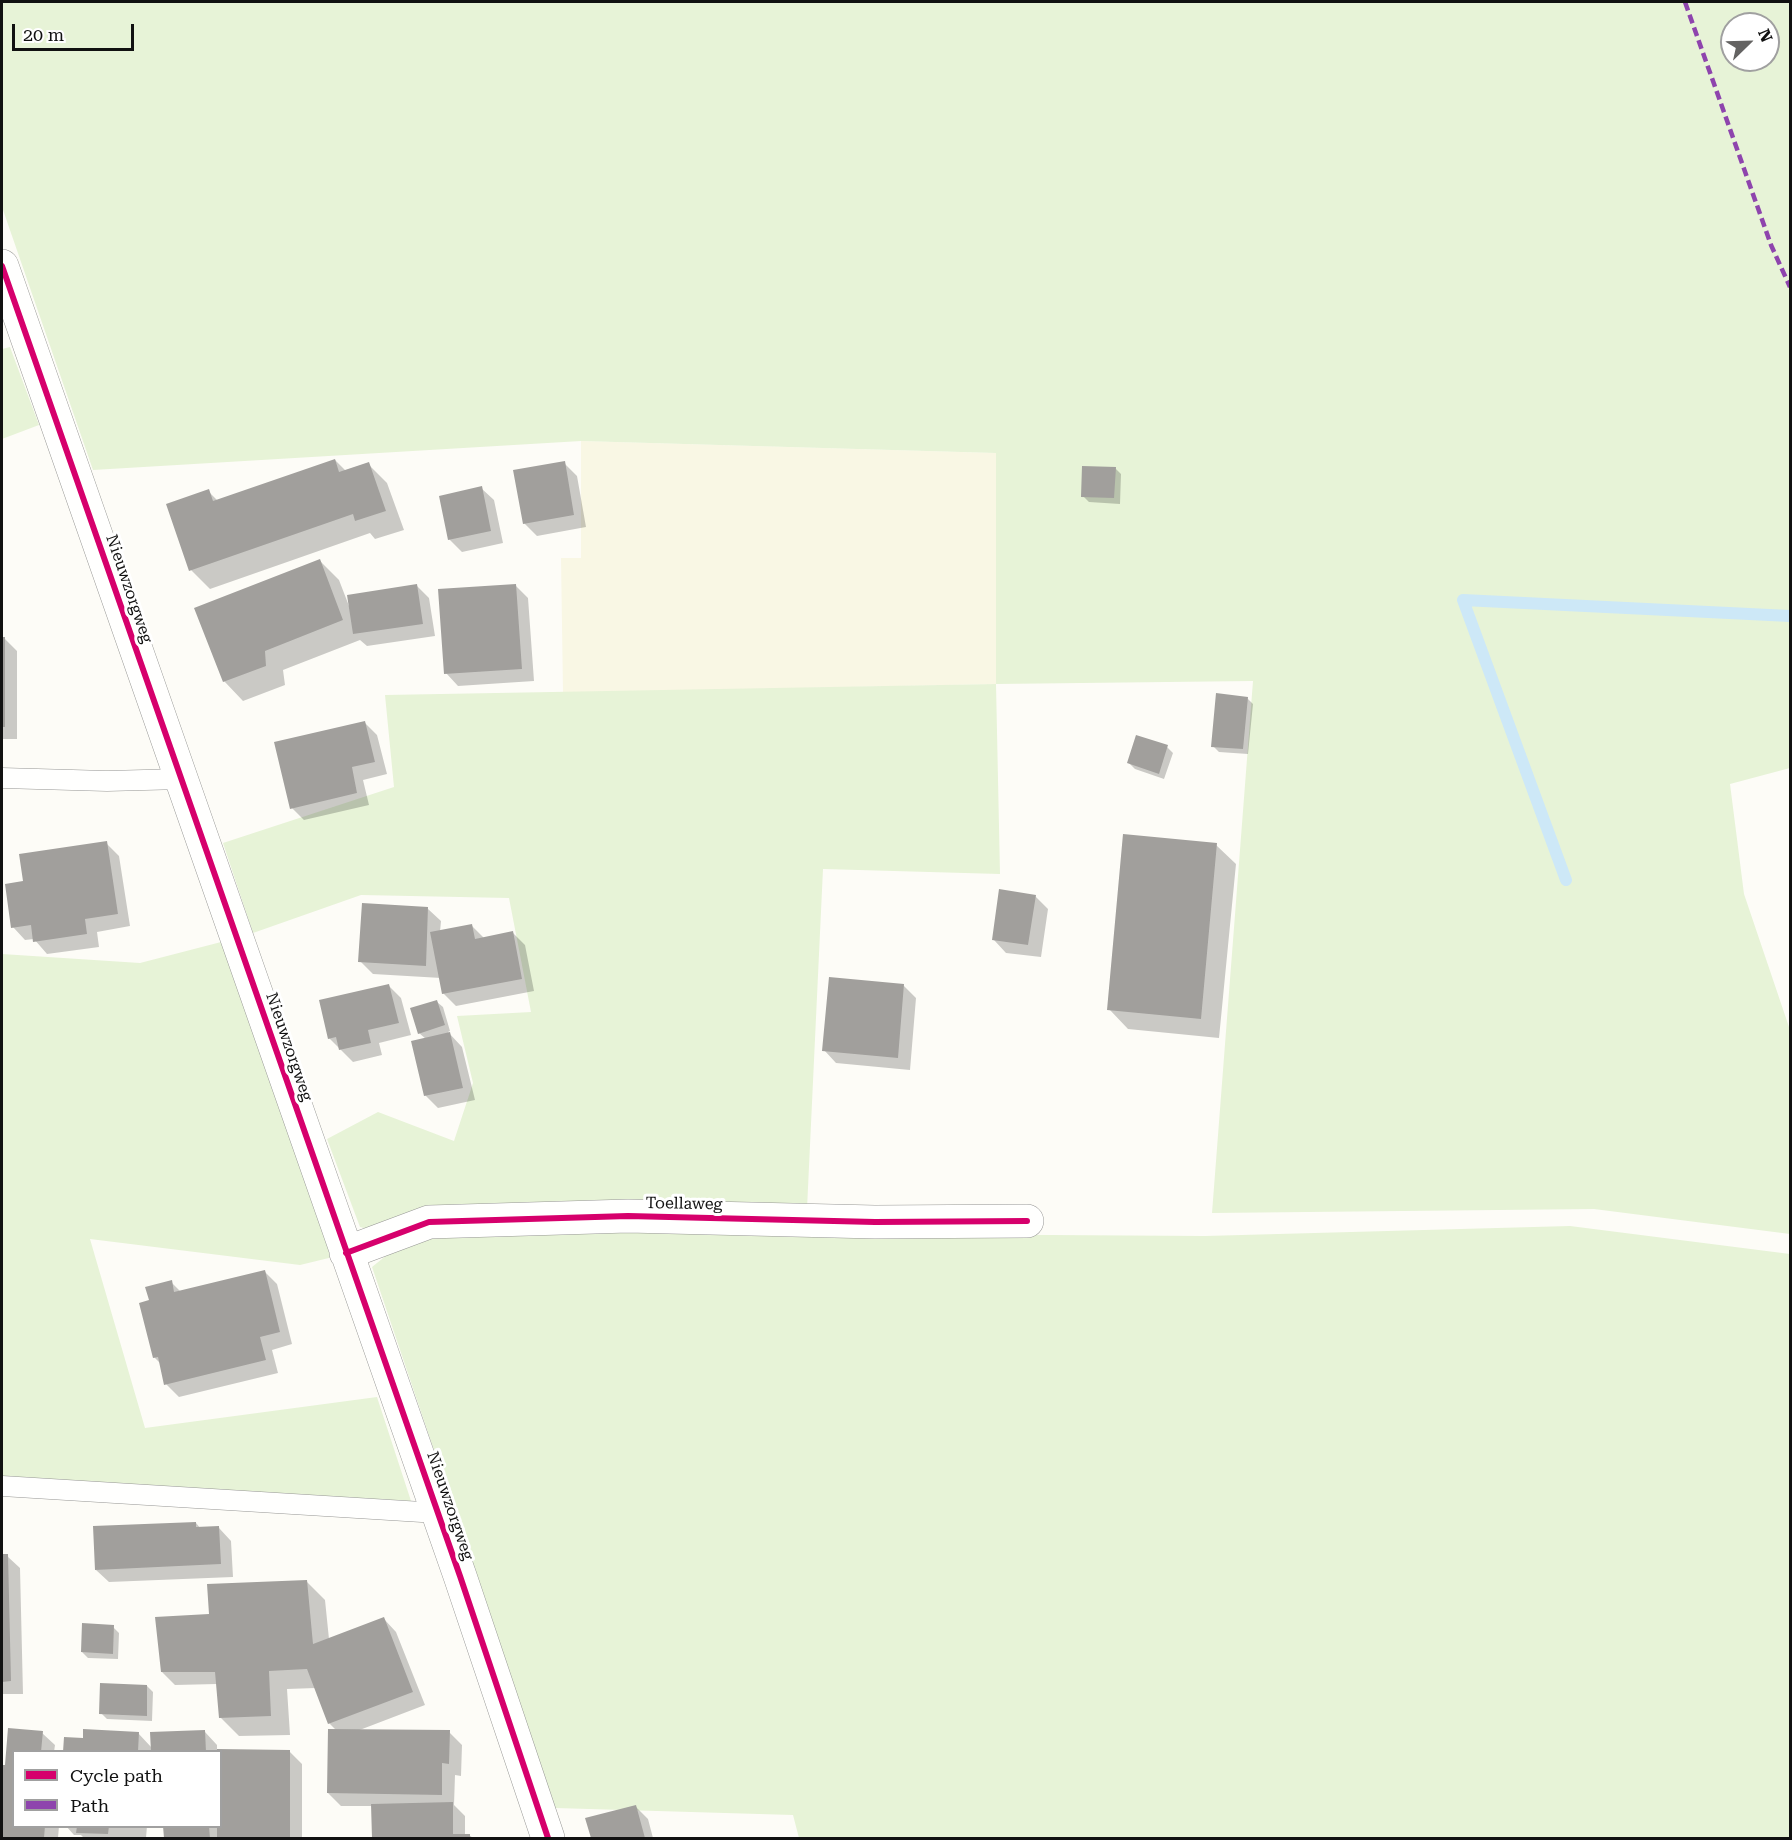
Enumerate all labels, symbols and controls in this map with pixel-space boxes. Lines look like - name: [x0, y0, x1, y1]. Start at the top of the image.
- scale bar: [15, 12, 136, 50]
- north arrow: [1720, 12, 1780, 72]
- text: 20 m: [23, 24, 64, 45]
- text: N: [1754, 26, 1776, 45]
- street label: Nieuwzorgweg: [101, 532, 157, 646]
- street label: Nieuwzorgweg: [261, 990, 317, 1104]
- street label: Toellaweg: [645, 1194, 723, 1214]
- street label: Nieuwzorgweg: [422, 1449, 478, 1563]
- legend: [12, 1750, 222, 1828]
- text: Cycle path: [70, 1765, 163, 1786]
- text: Path: [70, 1795, 109, 1816]

